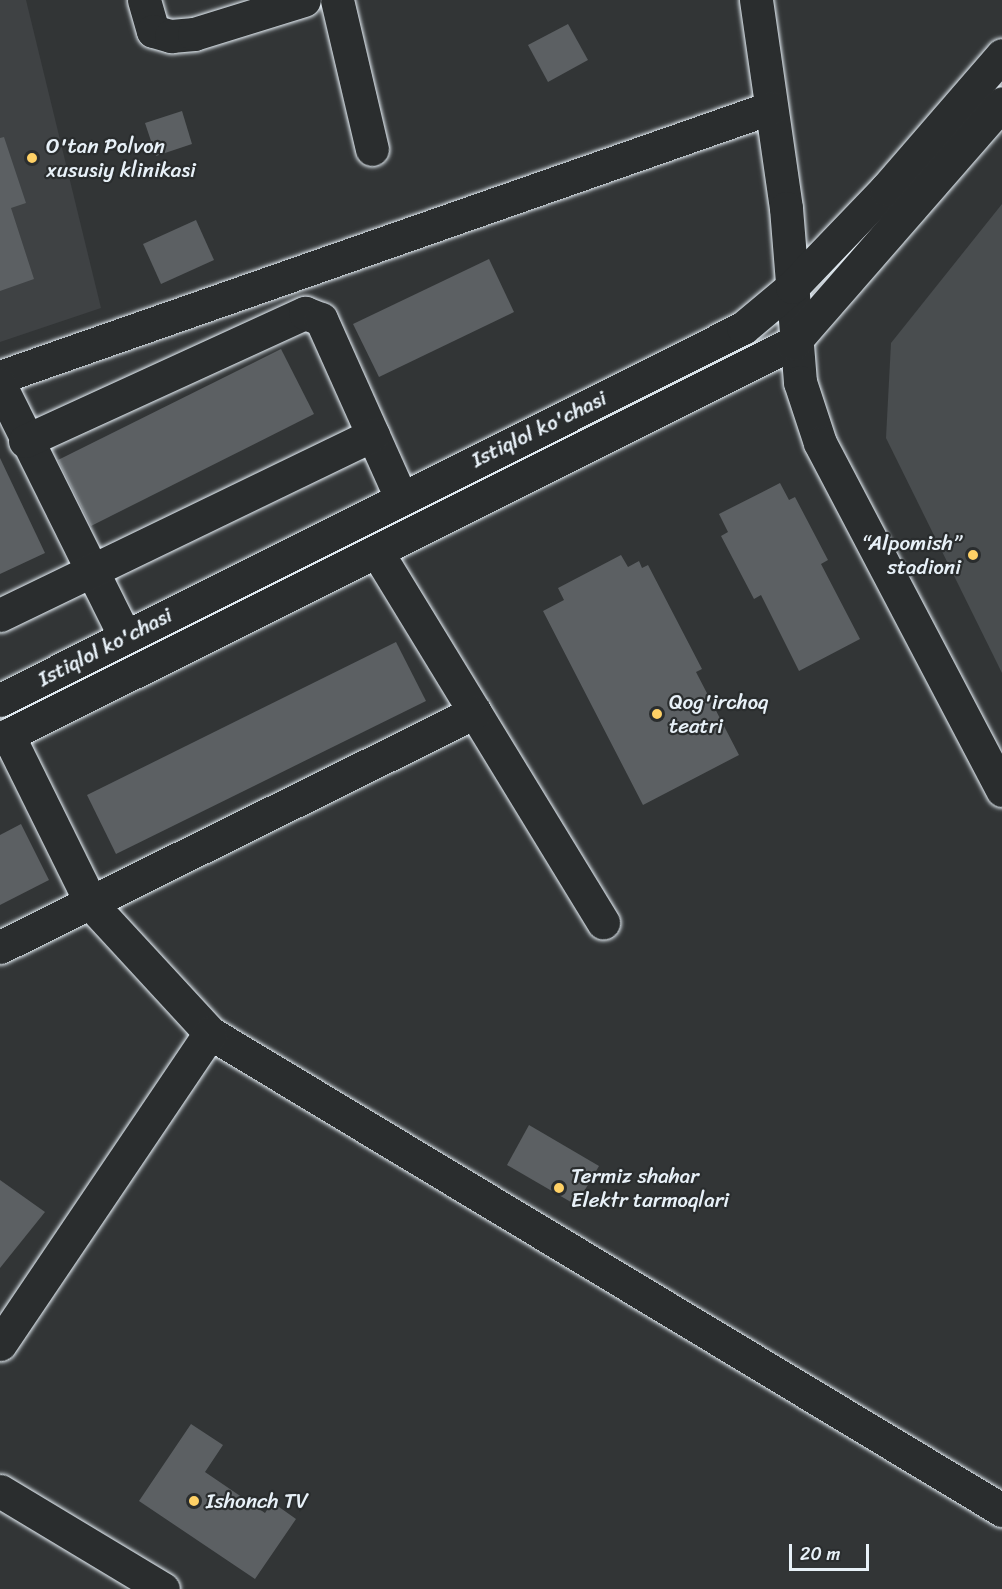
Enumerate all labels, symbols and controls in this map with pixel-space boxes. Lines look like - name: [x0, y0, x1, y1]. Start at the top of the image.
- place label: O'tan Polvon xususiy klinikasi: [46, 133, 197, 183]
- marker: O'tan Polvon xususiy klinikasi: [23, 149, 41, 167]
- street label: Istiqlol ko'chasi: [467, 385, 611, 473]
- place label: “Alpomish” stadioni: [862, 530, 961, 580]
- marker: “Alpomish” stadioni: [966, 548, 980, 562]
- street label: Istiqlol ko'chasi: [33, 602, 177, 692]
- place label: Qog'irchoq teatri: [669, 689, 768, 739]
- marker: Qog'irchoq teatri: [650, 707, 664, 721]
- place label: Termiz shahar Elektr tarmoqlari: [571, 1163, 729, 1213]
- marker: Termiz shahar Elektr tarmoqlari: [552, 1181, 566, 1195]
- place label: Ishonch TV: [206, 1488, 308, 1514]
- marker: Ishonch TV: [187, 1494, 201, 1508]
- scale bar: [792, 1532, 872, 1570]
- text: 20 m: [800, 1538, 840, 1570]

